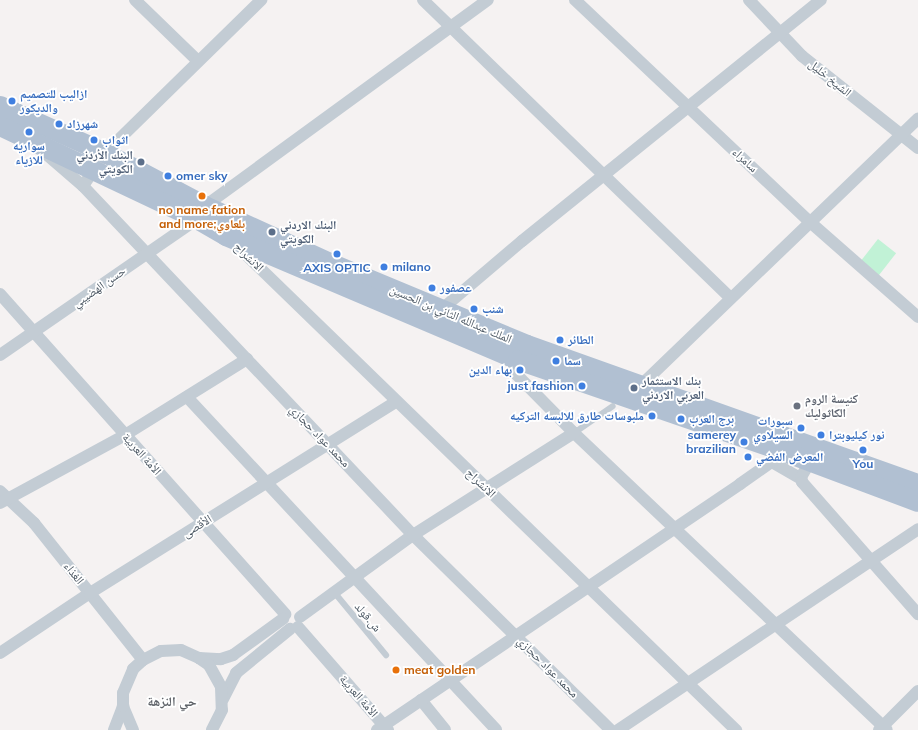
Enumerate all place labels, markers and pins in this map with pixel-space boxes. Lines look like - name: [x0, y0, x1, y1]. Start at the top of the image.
- place label: ازاليب للتصميم والديكور: [20, 87, 87, 115]
- marker: ازاليب للتصميم والديكور: [7, 96, 17, 106]
- place label: شهرزاد: [67, 117, 98, 131]
- marker: شهرزاد: [54, 119, 64, 129]
- marker: سواريه للازياء: [24, 127, 34, 137]
- place label: اثواب: [102, 133, 128, 147]
- marker: اثواب: [89, 135, 99, 145]
- place label: سواريه للازياء: [13, 139, 45, 167]
- place label: البنك الأردني الكويتي: [76, 148, 133, 176]
- marker: البنك الأردني الكويتي: [136, 157, 146, 167]
- place label: omer sky: [176, 169, 227, 183]
- marker: omer sky: [163, 171, 173, 181]
- marker: no name fation and more;بلعاوي: [197, 191, 207, 201]
- place label: no name fation and more;بلعاوي: [159, 203, 245, 231]
- place label: البنك الاردني الكويتي: [280, 218, 337, 246]
- marker: البنك الاردني الكويتي: [267, 227, 277, 237]
- marker: AXIS OPTIC: [332, 249, 342, 259]
- place label: milano: [392, 260, 431, 274]
- place label: AXIS OPTIC: [303, 261, 371, 275]
- marker: milano: [379, 262, 389, 272]
- place label: عصفور: [440, 281, 472, 295]
- marker: عصفور: [427, 283, 437, 293]
- place label: شنب: [482, 302, 504, 316]
- marker: شنب: [469, 304, 479, 314]
- place label: الطائر: [568, 333, 594, 347]
- marker: الطائر: [555, 335, 565, 345]
- place label: سما: [564, 354, 581, 368]
- marker: سما: [551, 356, 561, 366]
- place label: بهاء الدين: [469, 363, 512, 377]
- marker: بهاء الدين: [515, 365, 525, 375]
- place label: بنك الاستثمار العربي الاردني: [642, 374, 704, 402]
- place label: just fashion: [507, 379, 574, 393]
- marker: just fashion: [577, 381, 587, 391]
- marker: بنك الاستثمار العربي الاردني: [629, 383, 639, 393]
- place label: كنيسة الروم الكاثوليك: [805, 392, 858, 420]
- marker: كنيسة الروم الكاثوليك: [792, 401, 802, 411]
- place label: ملبوسات طارق للالبسه التركيه: [510, 409, 644, 423]
- marker: ملبوسات طارق للالبسه التركيه: [647, 411, 657, 421]
- place label: برج العرب: [689, 412, 734, 426]
- marker: برج العرب: [676, 414, 686, 424]
- place label: سبورات السيلاوي: [753, 414, 793, 442]
- marker: سبورات السيلاوي: [796, 423, 806, 433]
- place label: samerey brazilian: [686, 428, 736, 456]
- place label: نور كيليوبترا: [829, 428, 884, 442]
- marker: نور كيليوبترا: [816, 430, 826, 440]
- marker: samerey brazilian: [739, 437, 749, 447]
- marker: You: [858, 445, 868, 455]
- place label: المعرض الفضي: [756, 450, 823, 464]
- marker: المعرض الفضي: [743, 452, 753, 462]
- place label: You: [853, 457, 873, 471]
- place label: meat golden: [404, 663, 476, 677]
- marker: meat golden: [391, 665, 401, 675]

